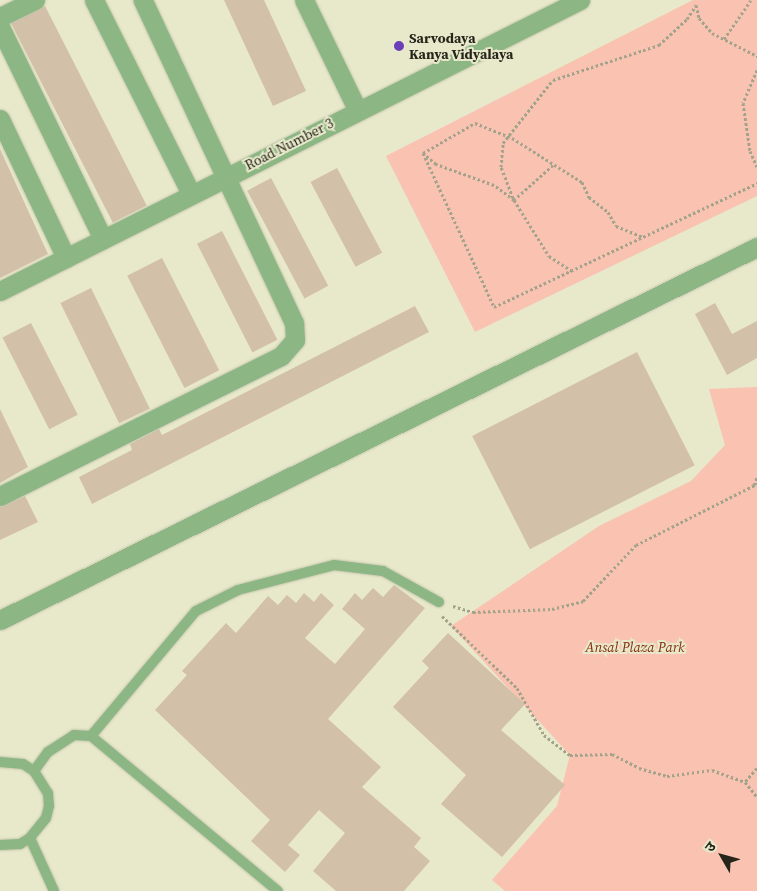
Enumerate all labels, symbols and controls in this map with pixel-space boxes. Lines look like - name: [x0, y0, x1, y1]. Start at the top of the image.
- place label: Sarvodaya Kanya Vidyalaya: [409, 30, 514, 62]
- marker: Sarvodaya Kanya Vidyalaya: [393, 40, 405, 52]
- street label: Road Number 3: [242, 114, 336, 174]
- park label: Ansal Plaza Park: [585, 639, 685, 655]
- north arrow: [697, 831, 747, 881]
- text: उ: [700, 837, 721, 856]

